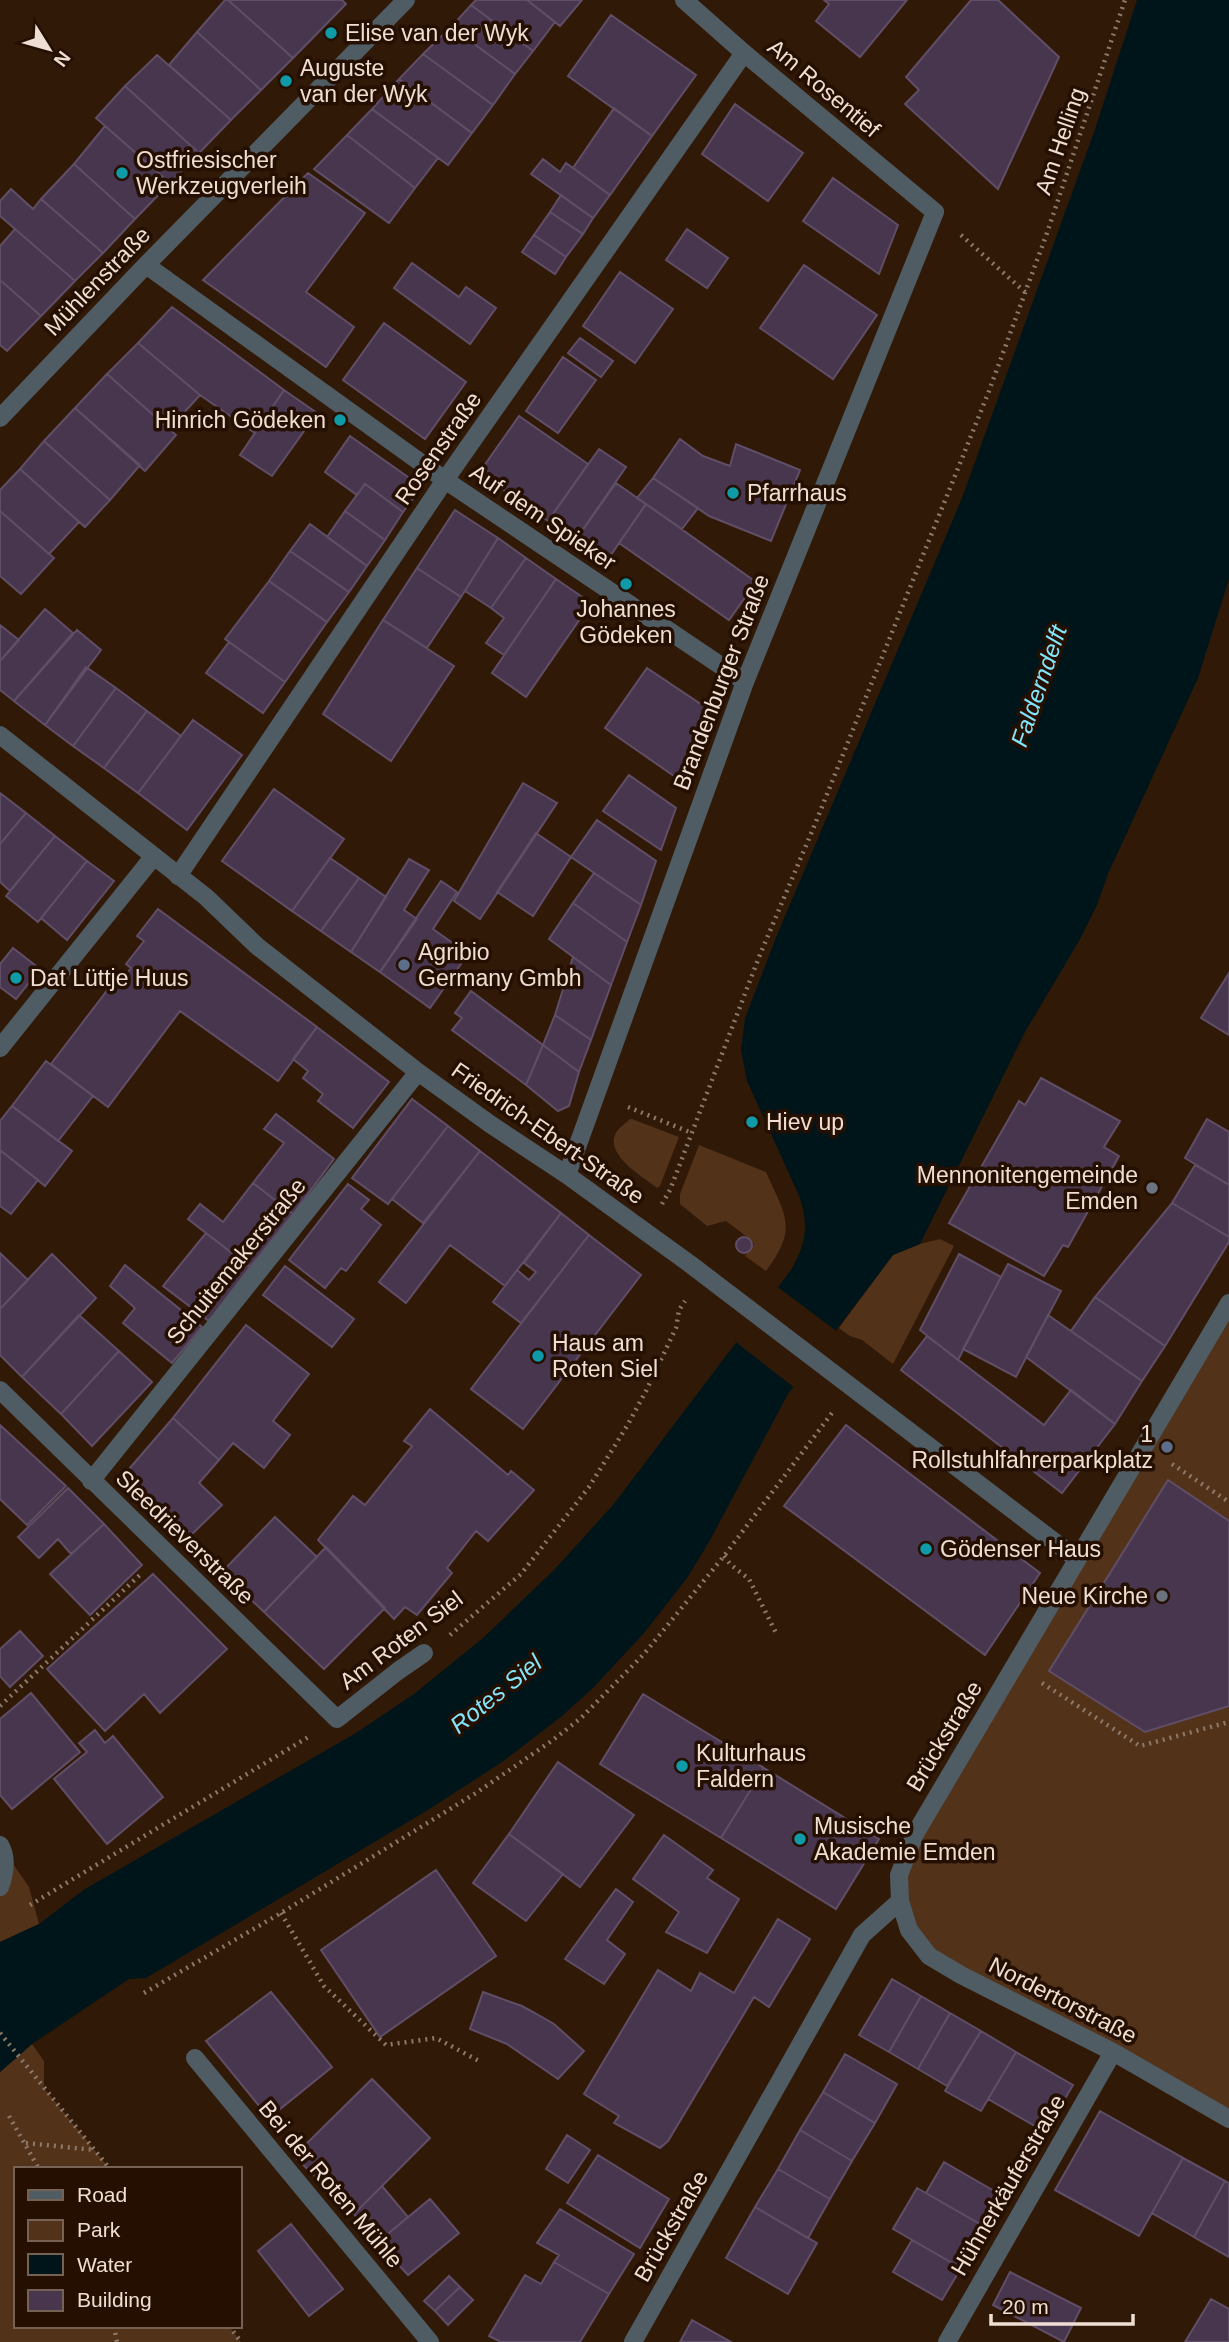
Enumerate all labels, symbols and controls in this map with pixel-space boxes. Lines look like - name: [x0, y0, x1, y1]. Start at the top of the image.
- north arrow: [14, 14, 84, 84]
- place label: Elise van der Wyk: [345, 20, 529, 46]
- marker: Elise van der Wyk: [323, 25, 339, 41]
- street label: Am Rosentief: [763, 34, 886, 143]
- text: N: [50, 47, 75, 71]
- place label: Auguste van der Wyk: [300, 55, 428, 107]
- marker: Auguste van der Wyk: [278, 73, 294, 89]
- street label: Am Helling: [1030, 84, 1090, 198]
- place label: Ostfriesischer Werkzeugverleih: [136, 147, 307, 199]
- marker: Ostfriesischer Werkzeugverleih: [114, 165, 130, 181]
- street label: Mühlenstraße: [39, 221, 155, 341]
- street label: Rosenstraße: [390, 387, 486, 509]
- place label: Hinrich Gödeken: [155, 407, 326, 433]
- marker: Hinrich Gödeken: [332, 412, 348, 428]
- street label: Auf dem Spieker: [465, 459, 621, 576]
- place label: Pfarrhaus: [747, 480, 847, 506]
- marker: Pfarrhaus: [725, 485, 741, 501]
- street label: Brandenburger Straße: [668, 571, 774, 793]
- marker: Johannes Gödeken: [618, 576, 634, 592]
- place label: Johannes Gödeken: [576, 596, 676, 648]
- water label: Falderndelft: [1005, 620, 1072, 750]
- place label: Agribio Germany Gmbh: [418, 939, 582, 991]
- marker: Agribio Germany Gmbh: [396, 957, 412, 973]
- place label: Dat Lüttje Huus: [30, 965, 189, 991]
- marker: Dat Lüttje Huus: [8, 970, 24, 986]
- street label: Friedrich-Ebert-Straße: [447, 1057, 649, 1209]
- place label: Hiev up: [766, 1109, 844, 1135]
- marker: Hiev up: [744, 1114, 760, 1130]
- place label: Mennonitengemeinde Emden: [917, 1162, 1138, 1214]
- street label: Schuitemakerstraße: [161, 1173, 311, 1349]
- marker: Mennonitengemeinde Emden: [1144, 1180, 1160, 1196]
- place label: Haus am Roten Siel: [552, 1330, 658, 1382]
- marker: Haus am Roten Siel: [530, 1348, 546, 1364]
- place label: 1 Rollstuhlfahrerparkplatz: [911, 1421, 1153, 1473]
- marker: 1 Rollstuhlfahrerparkplatz: [1159, 1439, 1175, 1455]
- street label: Sleedrieverstraße: [111, 1465, 259, 1609]
- place label: Gödenser Haus: [940, 1536, 1101, 1562]
- marker: Gödenser Haus: [918, 1541, 934, 1557]
- place label: Neue Kirche: [1021, 1583, 1148, 1609]
- street label: Am Roten Siel: [334, 1585, 468, 1695]
- marker: Neue Kirche: [1154, 1588, 1170, 1604]
- water label: Rotes Siel: [445, 1648, 547, 1739]
- street label: Brückstraße: [901, 1676, 987, 1796]
- place label: Kulturhaus Faldern: [696, 1740, 806, 1792]
- marker: Kulturhaus Faldern: [674, 1758, 690, 1774]
- place label: Musische Akademie Emden: [814, 1813, 996, 1865]
- marker: Musische Akademie Emden: [792, 1831, 808, 1847]
- street label: Nordertorstraße: [985, 1952, 1141, 2048]
- street label: Hühnerkäuferstraße: [946, 2090, 1070, 2280]
- street label: Bei der Roten Mühle: [254, 2095, 408, 2273]
- street label: Brückstraße: [629, 2166, 713, 2286]
- legend: [14, 2167, 242, 2328]
- text: Road: [77, 2183, 127, 2206]
- text: Park: [77, 2218, 121, 2241]
- text: Water: [77, 2253, 132, 2276]
- scale bar: [991, 2282, 1133, 2326]
- text: Building: [77, 2288, 152, 2311]
- text: 20 m: [1002, 2295, 1049, 2318]

